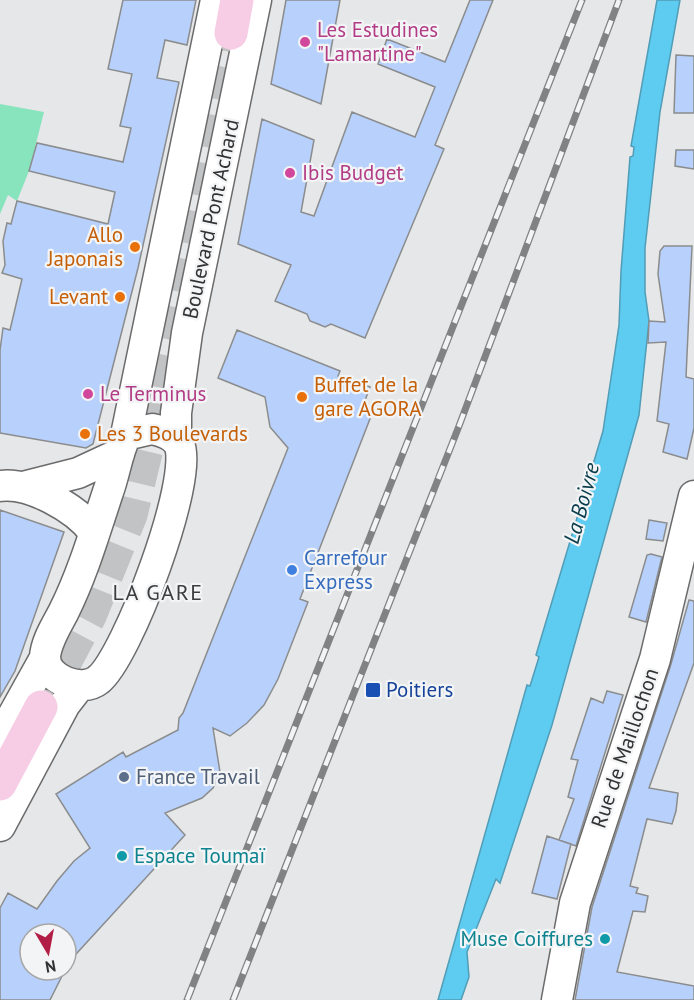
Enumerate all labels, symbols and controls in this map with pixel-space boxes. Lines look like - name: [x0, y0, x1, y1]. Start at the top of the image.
- place label: Les Estudines "Lamartine": [317, 16, 438, 67]
- marker: Les Estudines "Lamartine": [298, 35, 312, 49]
- street label: Boulevard Pont Achard: [176, 117, 245, 321]
- place label: Ibis Budget: [302, 159, 403, 186]
- marker: Ibis Budget: [283, 166, 297, 180]
- place label: Allo Japonais: [46, 221, 123, 272]
- marker: Allo Japonais: [128, 240, 142, 254]
- place label: Levant: [49, 283, 108, 310]
- marker: Levant: [113, 290, 127, 304]
- place label: Buffet de la gare AGORA: [314, 371, 422, 422]
- place label: Le Terminus: [100, 380, 206, 407]
- marker: Le Terminus: [81, 387, 95, 401]
- marker: Buffet de la gare AGORA: [295, 390, 309, 404]
- place label: Les 3 Boulevards: [97, 420, 248, 447]
- marker: Les 3 Boulevards: [78, 427, 92, 441]
- water label: La Boivre: [557, 459, 605, 547]
- place label: Carrefour Express: [304, 544, 387, 595]
- marker: Carrefour Express: [285, 563, 299, 577]
- district label: LA GARE: [112, 578, 204, 606]
- street label: Rue de Maillochon: [585, 664, 665, 831]
- place label: Poitiers: [386, 676, 453, 703]
- marker: Poitiers: [364, 681, 382, 699]
- place label: France Travail: [136, 763, 260, 790]
- marker: France Travail: [117, 770, 131, 784]
- place label: Espace Toumaï: [134, 842, 265, 869]
- marker: Espace Toumaï: [115, 849, 129, 863]
- north arrow: [18, 922, 78, 982]
- place label: Muse Coiffures: [460, 925, 593, 952]
- marker: Muse Coiffures: [598, 932, 612, 946]
- text: N: [44, 956, 58, 978]

